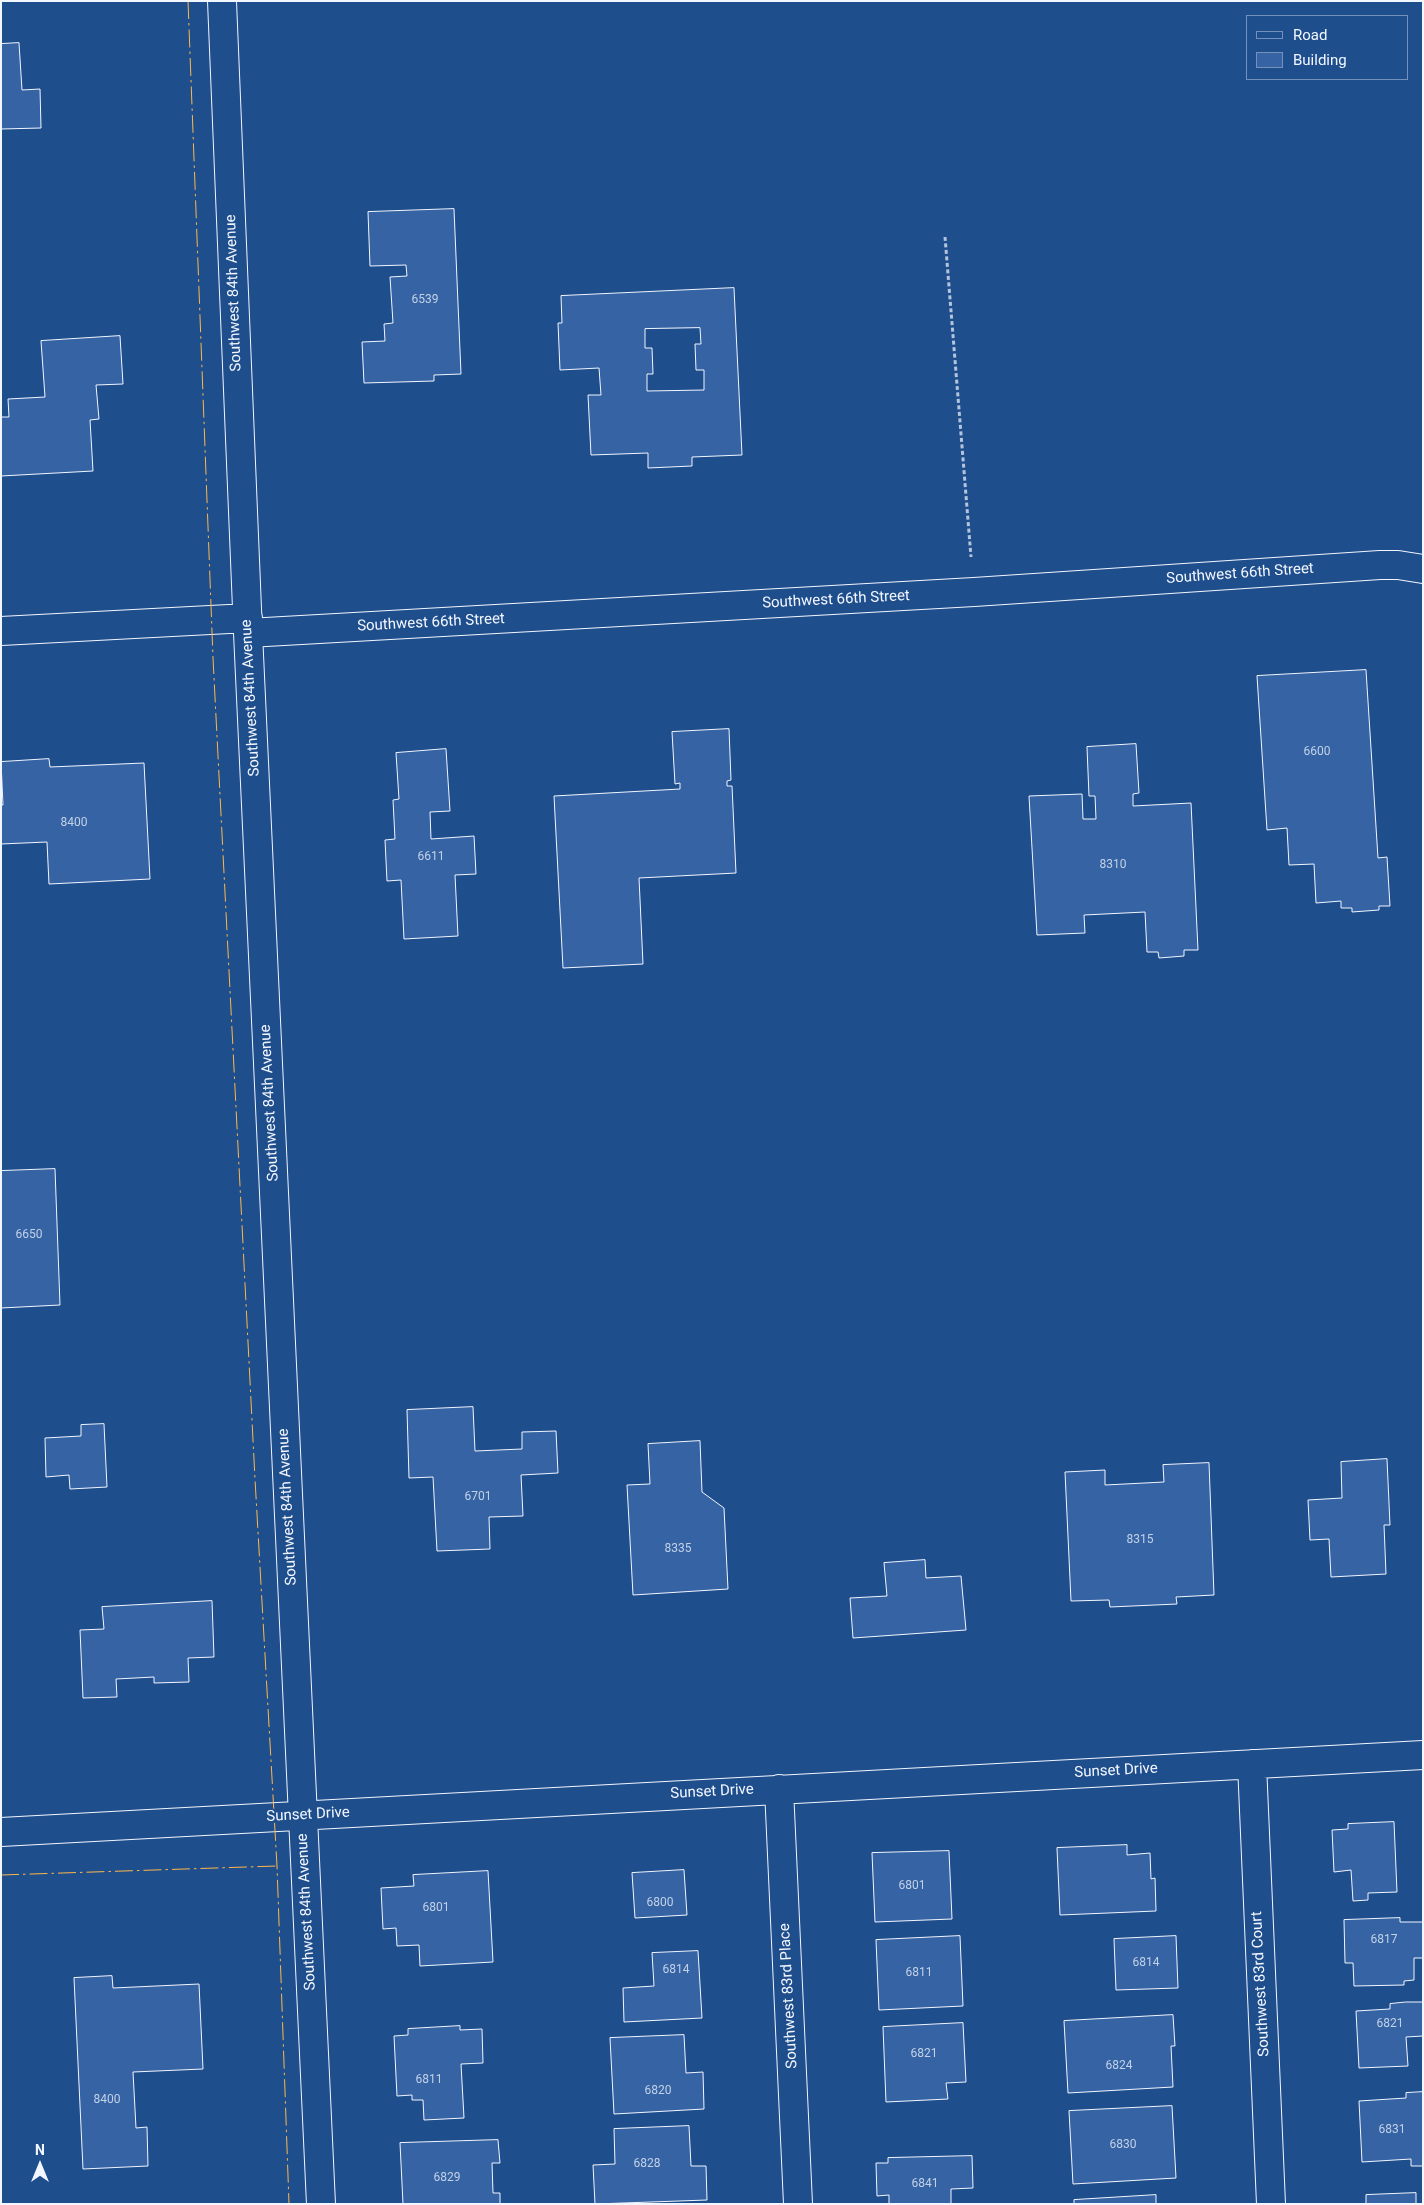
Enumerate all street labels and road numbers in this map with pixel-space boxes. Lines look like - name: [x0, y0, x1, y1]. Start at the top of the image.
- street label: Southwest 84th Avenue: [222, 214, 246, 372]
- street label: Southwest 66th Street: [1166, 560, 1314, 588]
- street label: Southwest 66th Street: [762, 587, 910, 613]
- street label: Southwest 66th Street: [357, 610, 505, 636]
- street label: Southwest 84th Avenue: [238, 619, 264, 777]
- street label: Southwest 84th Avenue: [257, 1024, 283, 1182]
- street label: Southwest 84th Avenue: [275, 1428, 301, 1586]
- street label: Sunset Drive: [1074, 1760, 1158, 1782]
- street label: Sunset Drive: [670, 1781, 754, 1803]
- street label: Sunset Drive: [266, 1804, 350, 1826]
- street label: Southwest 84th Avenue: [294, 1833, 320, 1991]
- street label: Southwest 83rd Court: [1248, 1911, 1274, 2057]
- street label: Southwest 83rd Place: [776, 1923, 802, 2069]

